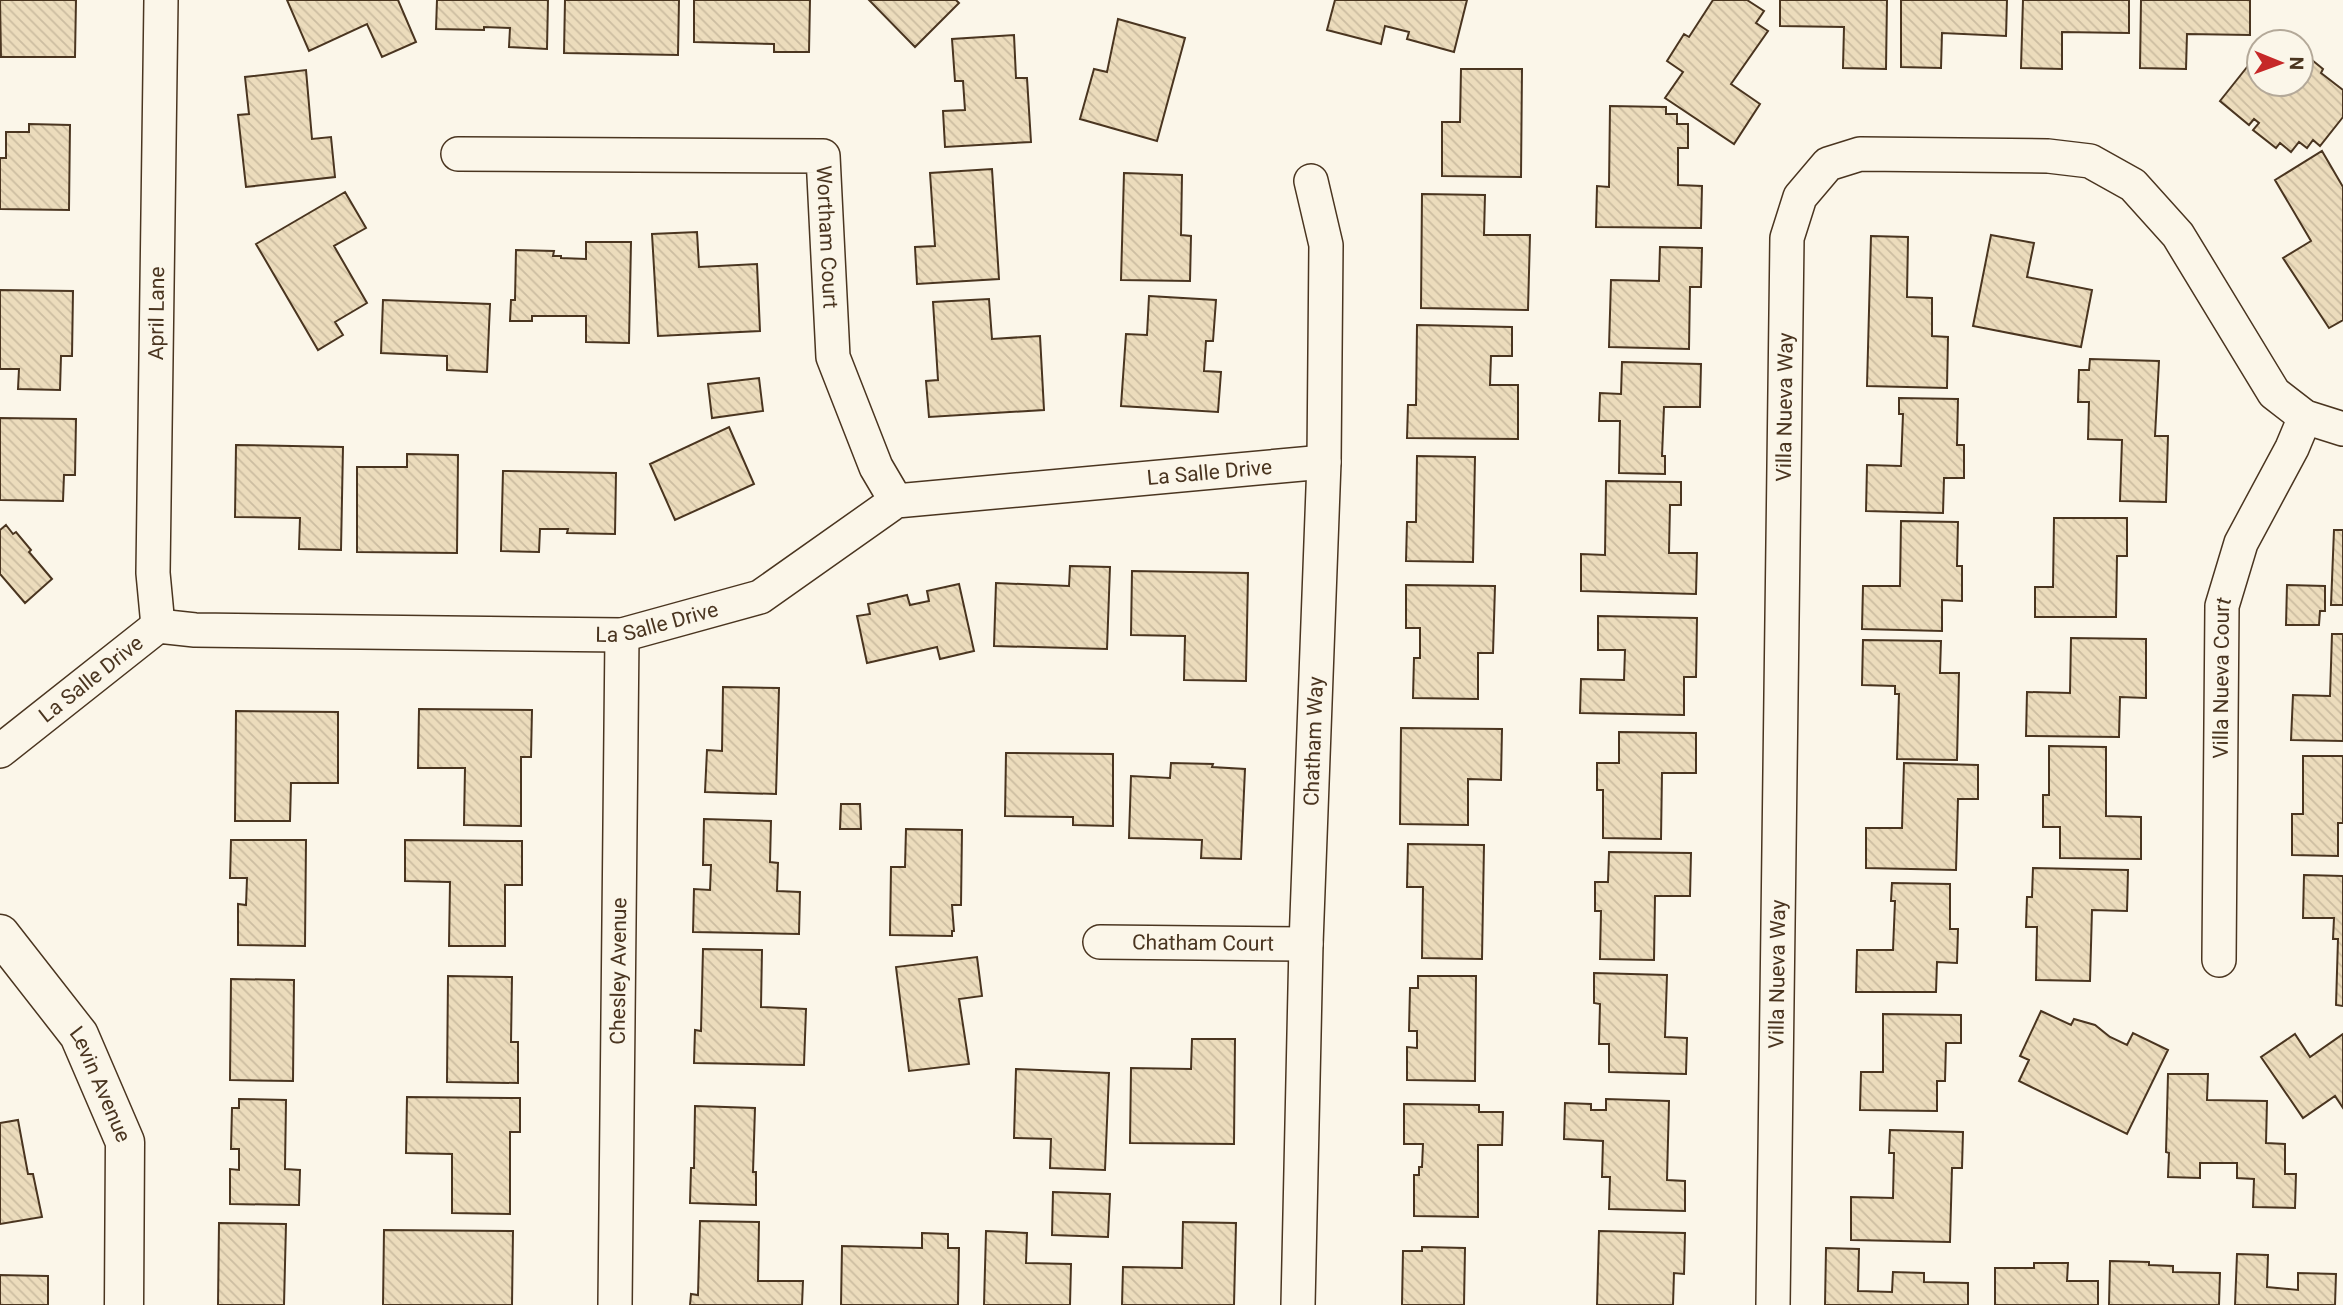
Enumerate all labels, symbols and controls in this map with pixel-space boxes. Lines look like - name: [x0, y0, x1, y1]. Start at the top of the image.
- north arrow: [2245, 28, 2315, 98]
- text: N: [2285, 56, 2308, 70]
- street label: Wortham Court: [811, 165, 843, 309]
- street label: April Lane: [144, 266, 169, 360]
- street label: Villa Nueva Way: [1772, 332, 1798, 482]
- street label: La Salle Drive: [1146, 455, 1273, 490]
- street label: Villa Nueva Court: [2209, 594, 2236, 759]
- street label: La Salle Drive: [595, 597, 721, 647]
- street label: La Salle Drive: [34, 631, 148, 727]
- street label: Chatham Way: [1299, 676, 1328, 806]
- street label: Chesley Avenue: [606, 897, 631, 1045]
- street label: Villa Nueva Way: [1764, 899, 1790, 1049]
- street label: Chatham Court: [1132, 930, 1274, 956]
- street label: Levin Avenue: [65, 1021, 136, 1146]

